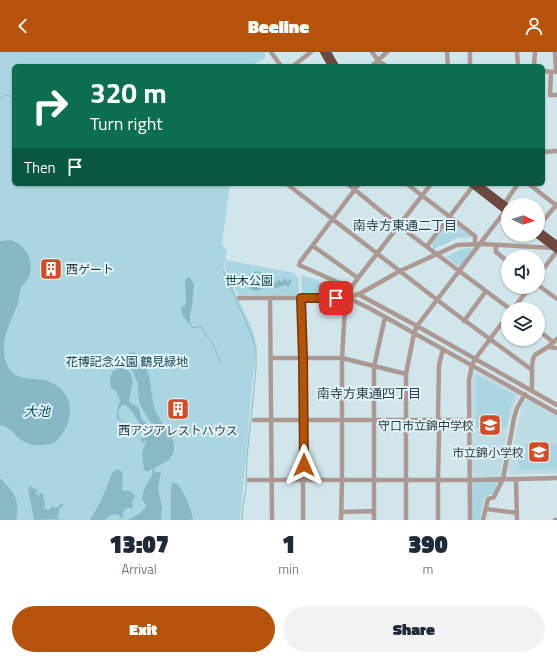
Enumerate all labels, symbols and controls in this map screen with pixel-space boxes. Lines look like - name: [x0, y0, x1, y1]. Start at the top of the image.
- text: Beeline: [248, 13, 309, 40]
- icon: back: [12, 15, 34, 37]
- icon: person: [523, 15, 545, 37]
- text: 320 m: [90, 71, 167, 114]
- icon: right: [24, 80, 76, 132]
- text: Turn right: [90, 110, 163, 137]
- text: Then: [24, 156, 56, 179]
- icon: arrive: [64, 156, 86, 178]
- north arrow: [501, 198, 545, 242]
- map controls: [501, 198, 545, 346]
- district label: 南寺方東通二丁目: [353, 215, 457, 235]
- button: sound: [501, 250, 545, 294]
- building icon: 西ゲート: [38, 256, 64, 282]
- place label: 西ゲート: [66, 260, 114, 279]
- park label: 世木公園: [225, 271, 273, 290]
- pin: [319, 281, 353, 315]
- icon: arrive: [325, 287, 347, 309]
- button: layers: [501, 302, 545, 346]
- park label: 花博記念公園 鶴見緑地: [66, 352, 188, 371]
- district label: 南寺方東通四丁目: [317, 383, 421, 403]
- building icon: 西アジアレストハウス: [165, 396, 191, 422]
- water label: 大池: [24, 401, 52, 421]
- school or university icon: 守口市立錦中学校: [477, 412, 503, 438]
- place label: 守口市立錦中学校: [378, 416, 474, 435]
- place label: 西アジアレストハウス: [118, 421, 238, 440]
- school or university icon: 市立錦小学校: [526, 439, 552, 465]
- place label: 市立錦小学校: [452, 443, 524, 462]
- position arrow: [283, 444, 325, 486]
- text: 13:07: [109, 526, 169, 562]
- text: 1: [282, 526, 295, 562]
- text: 390: [408, 526, 448, 562]
- text: Arrival: [121, 559, 157, 579]
- text: min: [278, 559, 299, 579]
- text: m: [422, 559, 433, 579]
- button: Exit: [12, 606, 275, 652]
- button: Share: [283, 606, 545, 652]

